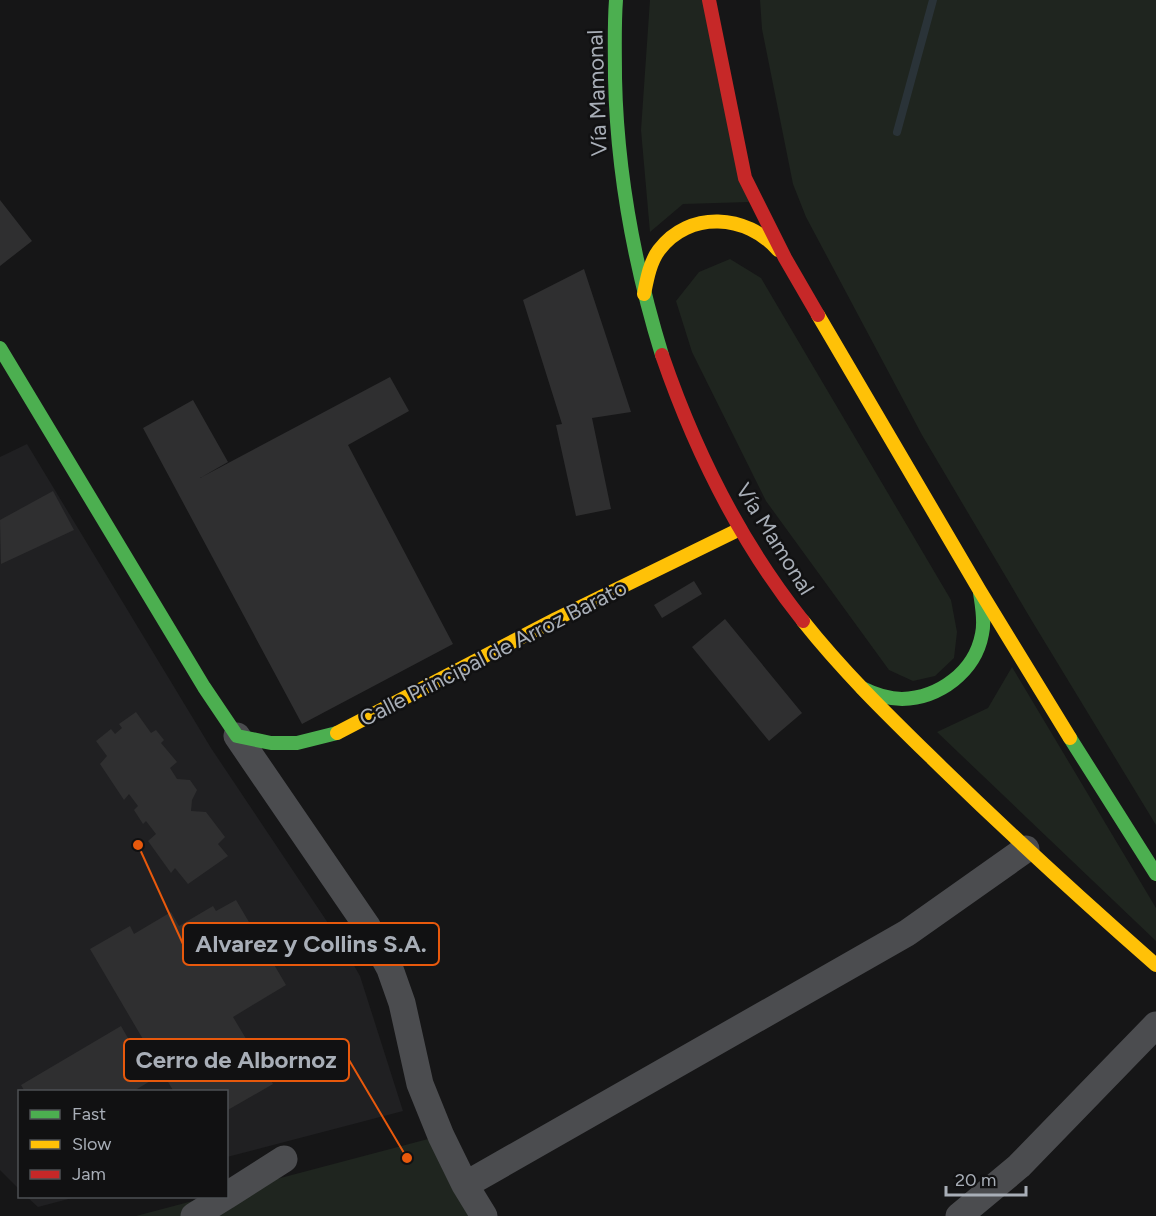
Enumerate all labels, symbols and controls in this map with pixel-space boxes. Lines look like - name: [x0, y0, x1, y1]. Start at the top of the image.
- street label: Vía Mamonal: [581, 29, 613, 157]
- street label: Vía Mamonal: [730, 478, 820, 600]
- street label: Calle Principal de Arroz Barato: [355, 574, 631, 732]
- callout: Alvarez y Collins S.A.: [183, 923, 439, 965]
- text: Alvarez y Collins S.A.: [195, 929, 427, 958]
- callout: Cerro de Albornoz: [124, 1039, 349, 1081]
- text: Cerro de Albornoz: [135, 1045, 337, 1074]
- legend: [18, 1090, 228, 1198]
- text: Fast: [72, 1103, 106, 1125]
- text: Slow: [72, 1133, 111, 1155]
- scale bar: [946, 1159, 1026, 1197]
- text: Jam: [72, 1163, 106, 1185]
- text: 20 m: [955, 1169, 996, 1191]

